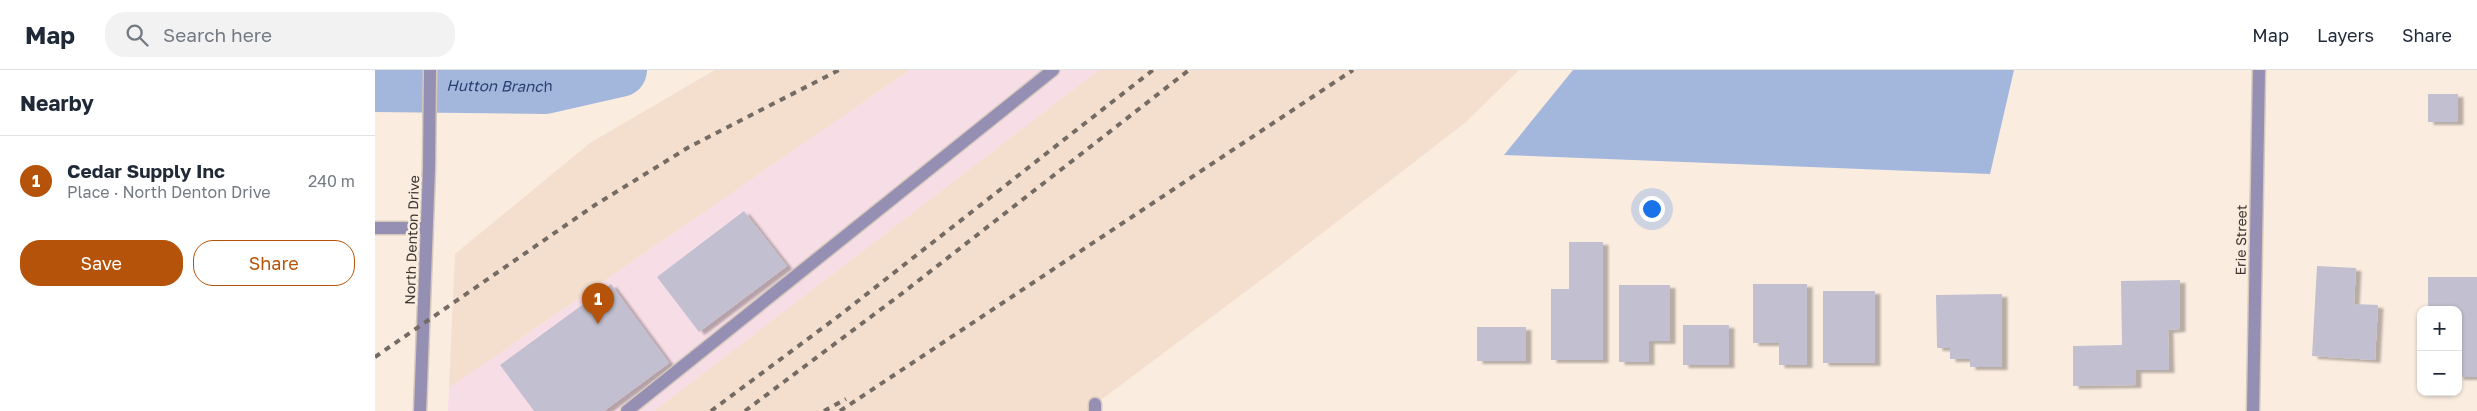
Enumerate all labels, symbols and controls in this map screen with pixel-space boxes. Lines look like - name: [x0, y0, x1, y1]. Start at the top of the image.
- search box: [105, 12, 455, 57]
- text: Map: [25, 20, 75, 49]
- icon: search: [123, 21, 151, 49]
- text: Search here: [163, 23, 272, 46]
- text: Map: [2252, 24, 2289, 46]
- text: Layers: [2317, 24, 2374, 46]
- text: Share: [2402, 24, 2452, 46]
- water label: Hutton Branch: [446, 76, 554, 95]
- text: Nearby: [20, 90, 94, 116]
- text: Cedar Supply Inc: [67, 159, 225, 182]
- text: 1: [32, 171, 40, 191]
- text: 240 m: [308, 171, 355, 191]
- street label: North Denton Drive: [401, 175, 422, 305]
- text: Place · North Denton Drive: [67, 182, 271, 202]
- your location: [1639, 196, 1665, 222]
- street label: Erie Street: [2231, 204, 2250, 276]
- button: Save: [20, 240, 183, 286]
- button: Share: [193, 240, 355, 286]
- pin: 1: [582, 283, 614, 324]
- map controls: [2417, 306, 2462, 396]
- button: +: [2417, 306, 2462, 351]
- button: −: [2417, 351, 2462, 396]

